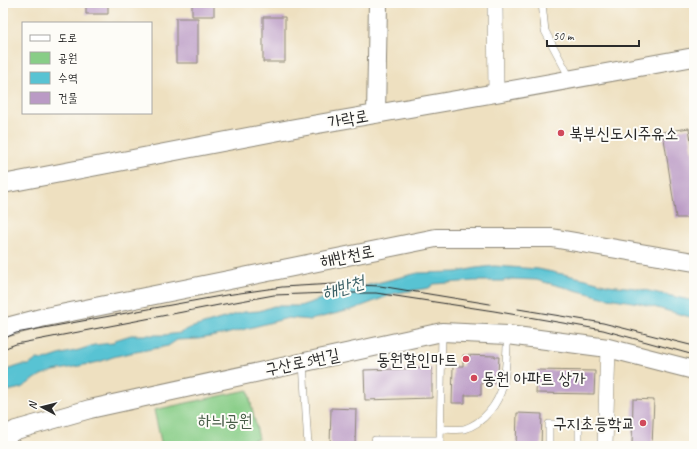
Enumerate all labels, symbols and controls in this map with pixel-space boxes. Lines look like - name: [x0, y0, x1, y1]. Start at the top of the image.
- legend: [22, 22, 152, 114]
- scale bar: [547, 22, 639, 48]
- text: 50 m: [553, 28, 575, 44]
- text: 도로: [58, 30, 77, 46]
- text: 공원: [58, 50, 77, 66]
- text: 수역: [58, 70, 78, 86]
- text: 건물: [58, 90, 78, 106]
- street label: 가락로: [326, 105, 370, 133]
- place label: 북부신도시주유소: [569, 123, 678, 144]
- marker: 북부신도시주유소: [556, 128, 566, 138]
- street label: 해반천로: [318, 240, 376, 272]
- water label: 해반천: [319, 270, 368, 304]
- street label: 구산로5번길: [263, 344, 342, 380]
- place label: 동원할인마트: [376, 349, 458, 370]
- marker: 동원할인마트: [461, 354, 471, 364]
- place label: 동원 아파트 상가: [482, 368, 586, 389]
- marker: 동원 아파트 상가: [469, 373, 479, 383]
- north arrow: [22, 387, 62, 427]
- text: N: [25, 399, 40, 410]
- park label: 하늬공원: [198, 410, 252, 431]
- place label: 구지초등학교: [553, 413, 635, 434]
- marker: 구지초등학교: [638, 418, 648, 428]

